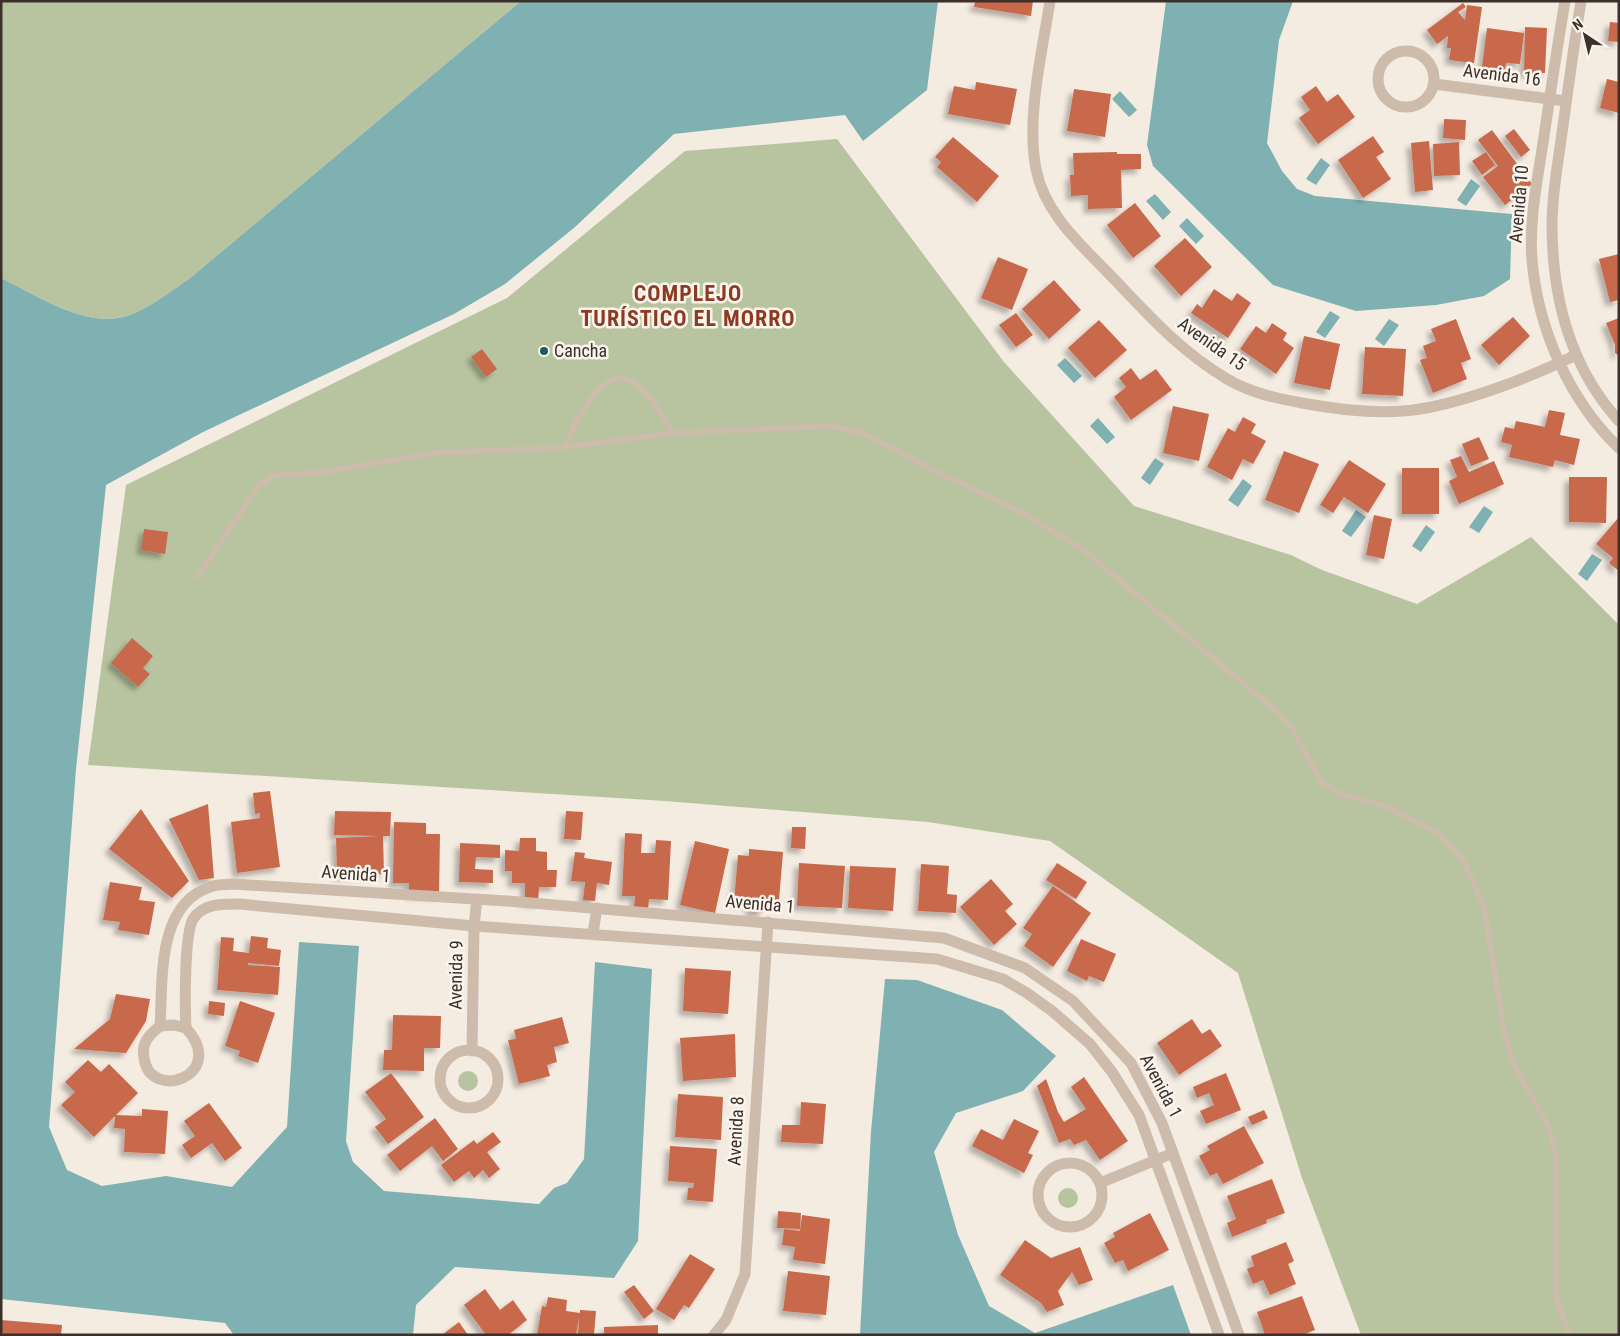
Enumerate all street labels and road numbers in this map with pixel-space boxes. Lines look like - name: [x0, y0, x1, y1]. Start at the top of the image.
- street label: Avenida 16: [1462, 59, 1542, 90]
- street label: Avenida 10: [1505, 164, 1532, 244]
- street label: Avenida 15: [1174, 313, 1250, 375]
- street label: Avenida 1: [321, 861, 391, 886]
- street label: Avenida 1: [725, 890, 796, 917]
- street label: Avenida 9: [444, 940, 467, 1010]
- street label: Avenida 1: [1136, 1050, 1187, 1121]
- street label: Avenida 8: [723, 1096, 748, 1166]

